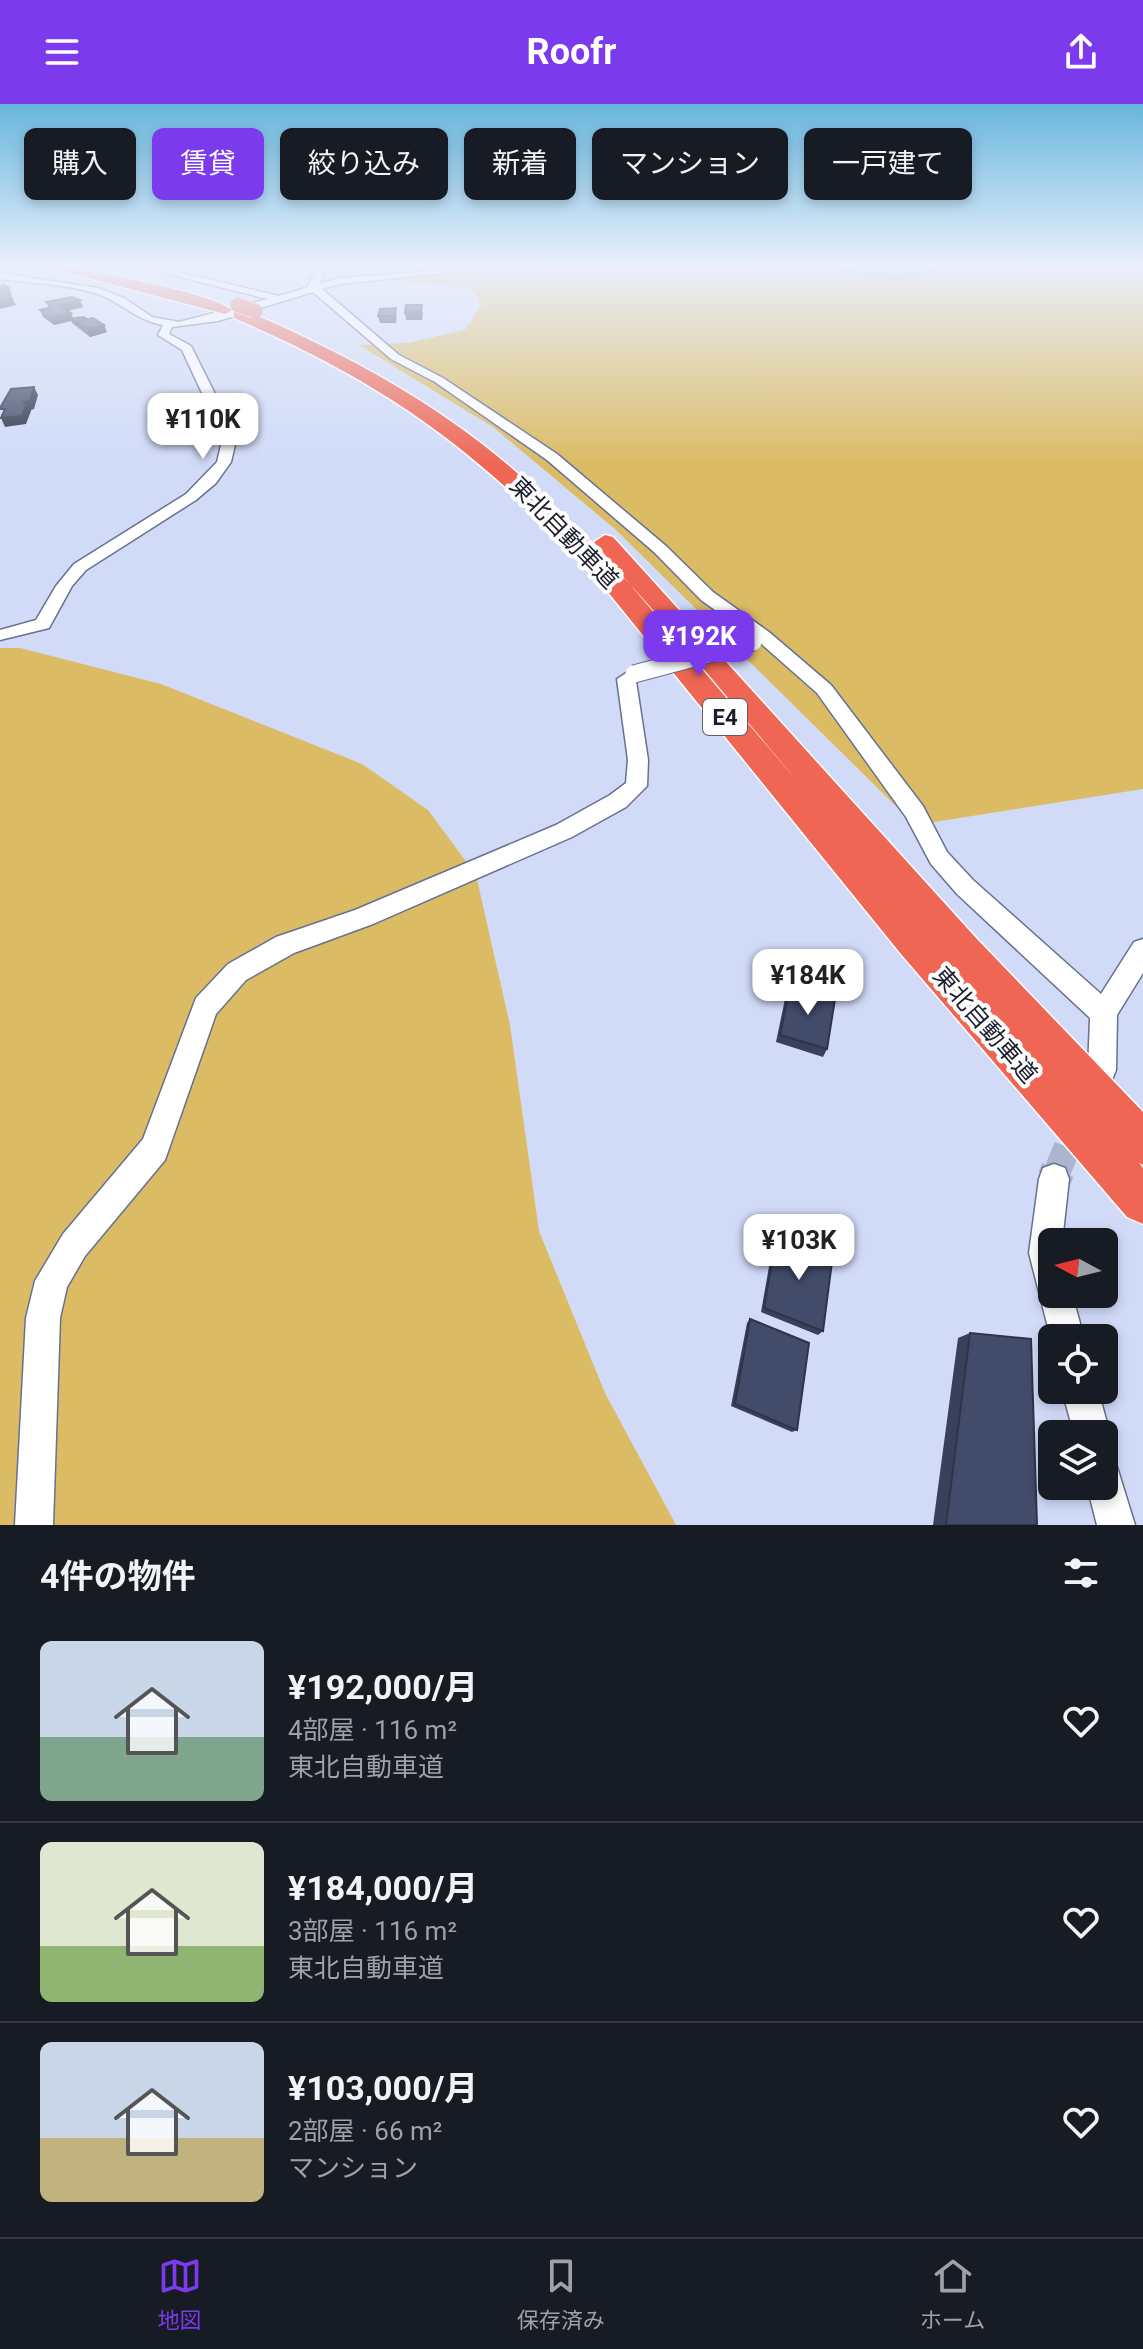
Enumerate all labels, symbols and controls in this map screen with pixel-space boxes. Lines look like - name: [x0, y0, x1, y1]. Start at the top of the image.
- icon: menu: [40, 30, 84, 74]
- icon: share: [1059, 30, 1103, 74]
- text: Roofr: [527, 31, 616, 73]
- chip: 購入: [24, 128, 136, 200]
- chip: 賃貸: [152, 128, 264, 200]
- chip: 絞り込み: [280, 128, 448, 200]
- chip: 新着: [464, 128, 576, 200]
- chip: マンション: [592, 128, 788, 200]
- chip: 一戸建て: [804, 128, 972, 200]
- pin: ¥110K: [147, 393, 259, 461]
- text: ¥110K: [165, 404, 241, 434]
- street label: 東北自動車道: [504, 471, 624, 595]
- pin: ¥192K: [643, 610, 755, 678]
- text: ¥192K: [661, 621, 737, 651]
- road number: E4: [703, 699, 747, 735]
- pin: ¥184K: [752, 949, 864, 1017]
- text: ¥184K: [770, 960, 846, 990]
- street label: 東北自動車道: [927, 961, 1043, 1089]
- pin: ¥103K: [743, 1214, 855, 1282]
- text: ¥103K: [761, 1225, 837, 1255]
- north arrow: [1038, 1228, 1118, 1308]
- map controls: [1038, 1228, 1118, 1500]
- button: locate: [1038, 1324, 1118, 1404]
- button: layers: [1038, 1420, 1118, 1500]
- icon: filters: [1059, 1551, 1103, 1595]
- text: 4件の物件: [40, 1556, 196, 1596]
- text: ¥192,000/月: [288, 1667, 478, 1707]
- icon: home: [104, 1673, 200, 1769]
- icon: heart: [1059, 1699, 1103, 1743]
- text: 4部屋 · 116 m²: [288, 1715, 457, 1745]
- text: 東北自動車道: [288, 1752, 444, 1782]
- text: ¥184,000/月: [288, 1868, 478, 1908]
- icon: home: [104, 1874, 200, 1970]
- icon: heart: [1059, 1900, 1103, 1944]
- text: 3部屋 · 116 m²: [288, 1916, 457, 1946]
- text: 東北自動車道: [288, 1953, 444, 1983]
- text: ¥103,000/月: [288, 2068, 478, 2108]
- icon: home: [104, 2074, 200, 2170]
- icon: heart: [1059, 2100, 1103, 2144]
- text: 2部屋 · 66 m²: [288, 2116, 442, 2146]
- text: マンション: [288, 2153, 418, 2183]
- tab: 地図: [158, 2254, 202, 2334]
- tab: 保存済み: [517, 2254, 605, 2334]
- tab: ホーム: [920, 2254, 985, 2334]

